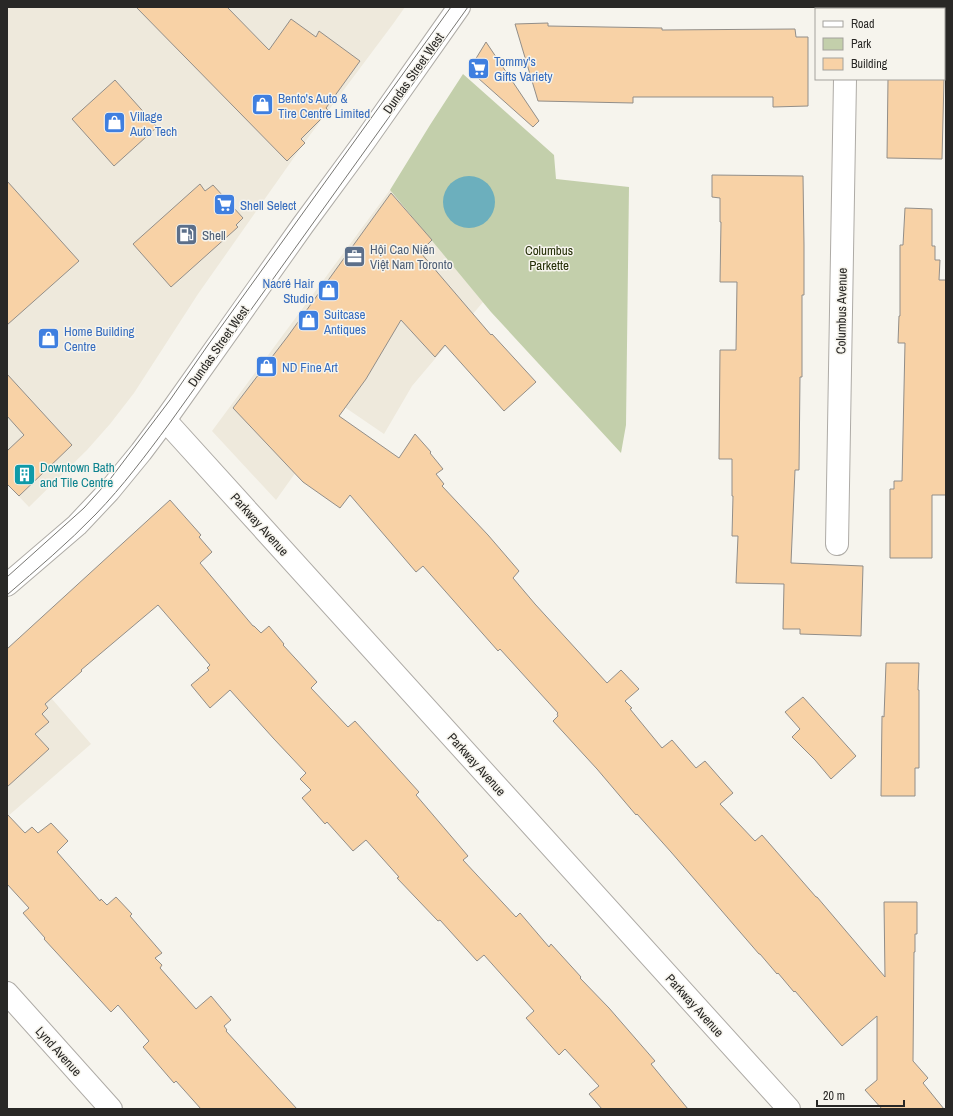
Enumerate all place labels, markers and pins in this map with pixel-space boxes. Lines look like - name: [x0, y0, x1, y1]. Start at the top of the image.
- place label: Tommy's Gifts Variety: [494, 53, 553, 85]
- supermarket icon: Tommy's Gifts Variety: [466, 55, 492, 81]
- place label: Bento's Auto & Tire Centre Limited: [278, 90, 370, 122]
- shop icon: Bento's Auto & Tire Centre Limited: [249, 92, 275, 118]
- place label: Village Auto Tech: [129, 108, 177, 140]
- shop icon: Village Auto Tech: [101, 110, 127, 136]
- supermarket icon: Shell Select: [211, 192, 237, 218]
- place label: Shell Select: [240, 197, 296, 214]
- fuel station icon: Shell: [173, 222, 199, 248]
- place label: Shell: [202, 227, 226, 244]
- place label: Hội Cao Niên Việt Nam Toronto: [370, 241, 453, 273]
- office icon: Hội Cao Niên Việt Nam Toronto: [341, 243, 367, 269]
- place label: Nacré Hair Studio: [262, 275, 314, 307]
- shop icon: Nacré Hair Studio: [316, 277, 342, 303]
- place label: Suitcase Antiques: [323, 306, 366, 338]
- shop icon: Suitcase Antiques: [295, 308, 321, 334]
- place label: Home Building Centre: [64, 323, 135, 355]
- shop icon: Home Building Centre: [35, 325, 61, 351]
- shop icon: ND Fine Art: [253, 354, 279, 380]
- place label: ND Fine Art: [282, 359, 338, 376]
- place label: Downtown Bath and Tile Centre: [40, 459, 115, 491]
- building icon: Downtown Bath and Tile Centre: [11, 461, 37, 487]

